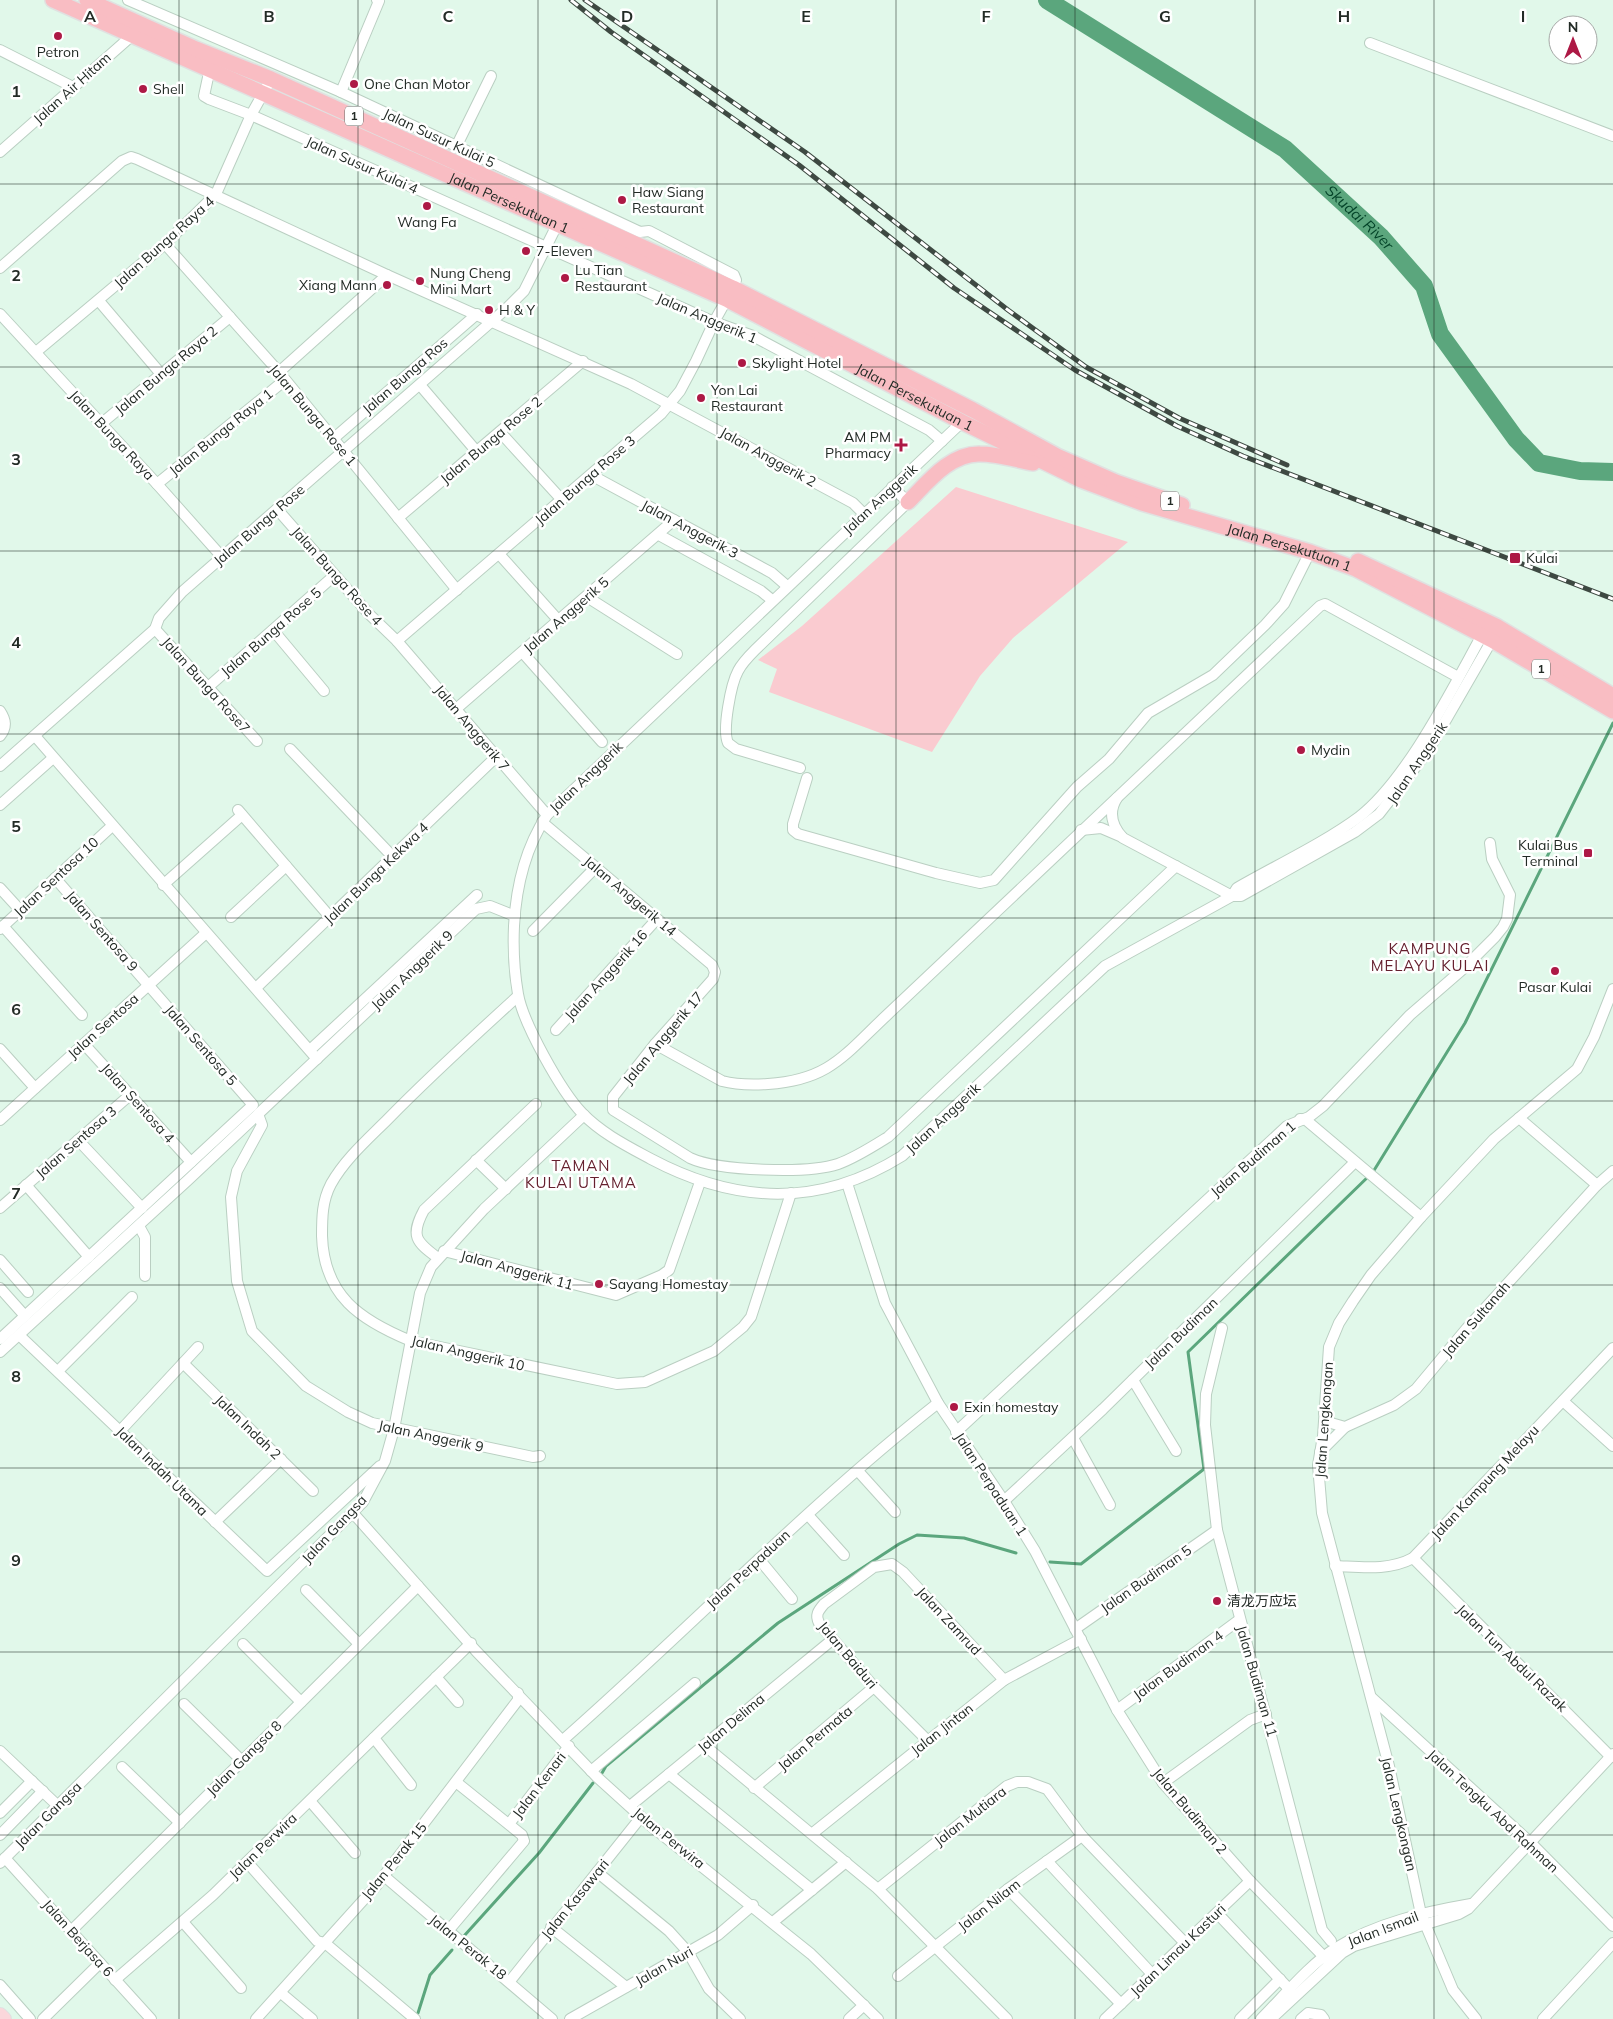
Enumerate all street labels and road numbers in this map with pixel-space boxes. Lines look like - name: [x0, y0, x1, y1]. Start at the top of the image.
- street label: Jalan Air Hitam: [29, 48, 115, 128]
- street label: Jalan Susur Kulai 5: [380, 104, 498, 172]
- road number: 1: [345, 106, 363, 125]
- street label: Jalan Susur Kulai 4: [303, 132, 422, 198]
- street label: Jalan Persekutuan 1: [446, 168, 572, 237]
- street label: Jalan Bunga Raya 4: [110, 192, 218, 292]
- street label: Jalan Anggerik 1: [654, 289, 760, 347]
- street label: Jalan Bunga Raya 2: [111, 322, 221, 418]
- street label: Jalan Bunga Ros: [359, 334, 451, 418]
- street label: Jalan Persekutuan 1: [853, 359, 976, 435]
- street label: Jalan Bunga Rose 1: [265, 361, 361, 469]
- street label: Jalan Bunga Raya 1: [165, 385, 277, 479]
- street label: Jalan Bunga Raya: [66, 386, 158, 484]
- street label: Jalan Bunga Rose 2: [437, 392, 545, 488]
- street label: Jalan Anggerik 2: [717, 423, 819, 491]
- street label: Jalan Bunga Rose 3: [531, 432, 639, 528]
- street label: Jalan Anggerik: [839, 459, 922, 538]
- street label: Jalan Bunga Rose: [210, 480, 308, 570]
- road number: 1: [1161, 492, 1179, 511]
- street label: Jalan Anggerik 3: [638, 496, 742, 562]
- street label: Jalan Persekutuan 1: [1225, 519, 1354, 576]
- street label: Jalan Bunga Rose 4: [288, 523, 387, 630]
- street label: Jalan Anggerik 5: [520, 573, 612, 657]
- street label: Jalan Bunga Rose 5: [217, 584, 325, 680]
- street label: Jalan Bunga Rose7: [158, 633, 254, 737]
- road number: 1: [1532, 660, 1550, 679]
- street label: Jalan Anggerik 7: [431, 681, 513, 775]
- street label: Jalan Anggerik: [1383, 718, 1452, 808]
- street label: Jalan Anggerik: [546, 737, 627, 817]
- street label: Jalan Bunga Kekwa 4: [320, 818, 433, 928]
- street label: Jalan Sentosa 10: [10, 833, 102, 921]
- street label: Jalan Anggerik 14: [580, 852, 681, 940]
- street label: Jalan Sentosa 9: [62, 887, 142, 975]
- street label: Jalan Anggerik 9: [367, 926, 457, 1014]
- street label: Jalan Anggerik 16: [561, 926, 651, 1024]
- street label: Jalan Anggerik 17: [619, 988, 707, 1088]
- street label: Jalan Sentosa: [64, 989, 142, 1063]
- street label: Jalan Sentosa 5: [161, 1001, 241, 1089]
- street label: Jalan Sentosa 4: [97, 1059, 179, 1147]
- street label: Jalan Anggerik: [902, 1078, 985, 1157]
- street label: Jalan Sentosa 3: [32, 1102, 120, 1182]
- street label: Jalan Budiman 1: [1207, 1117, 1299, 1201]
- street label: Jalan Anggerik 11: [459, 1246, 575, 1294]
- street label: Jalan Sultanah: [1438, 1277, 1514, 1361]
- street label: Jalan Budiman: [1141, 1294, 1221, 1372]
- street label: Jalan Anggerik 10: [410, 1331, 526, 1375]
- street label: Jalan Lengkongan: [1311, 1361, 1337, 1479]
- street label: Jalan Indah 2: [211, 1391, 285, 1463]
- street label: Jalan Anggerik 9: [377, 1416, 485, 1456]
- street label: Jalan Kampung Melayu: [1427, 1421, 1543, 1543]
- street label: Jalan Indah Utama: [112, 1422, 212, 1520]
- street label: Jalan Perpaduan 1: [951, 1429, 1031, 1539]
- street label: Jalan Gangsa: [298, 1491, 370, 1567]
- street label: Jalan Perpaduan: [702, 1526, 794, 1612]
- street label: Jalan Budiman 5: [1097, 1541, 1195, 1617]
- street label: Jalan Zamrud: [913, 1583, 985, 1659]
- street label: Jalan Tun Abdul Razak: [1453, 1600, 1572, 1716]
- street label: Jalan Baiduri: [815, 1618, 881, 1692]
- street label: Jalan Budiman 11: [1232, 1623, 1282, 1739]
- street label: Jalan Budiman 4: [1129, 1626, 1227, 1704]
- street label: Jalan Delima: [694, 1690, 768, 1756]
- street label: Jalan Jintan: [907, 1699, 977, 1759]
- street label: Jalan Permata: [774, 1702, 856, 1774]
- street label: Jalan Gangsa 8: [203, 1717, 285, 1799]
- street label: Jalan Tengku Abd Rahman: [1424, 1745, 1562, 1877]
- street label: Jalan Kenari: [508, 1748, 570, 1822]
- street label: Jalan Lengkongan: [1377, 1755, 1421, 1873]
- street label: Jalan Budiman 2: [1149, 1764, 1231, 1858]
- street label: Jalan Gangsa: [11, 1778, 85, 1852]
- street label: Jalan Mutiara: [930, 1782, 1010, 1850]
- street label: Jalan Perwira: [629, 1803, 709, 1873]
- street label: Jalan Perwira: [225, 1809, 301, 1883]
- street label: Jalan Perak 15: [357, 1819, 431, 1903]
- street label: Jalan Kasawari: [537, 1855, 613, 1943]
- street label: Jalan Nilam: [954, 1875, 1024, 1935]
- street label: Jalan Berjasa 6: [39, 1896, 117, 1980]
- street label: Jalan Limau Kasturi: [1127, 1900, 1229, 2000]
- street label: Jalan Ismail: [1345, 1907, 1421, 1951]
- street label: Jalan Perak 18: [426, 1910, 510, 1984]
- street label: Jalan Nuri: [632, 1942, 696, 1990]

